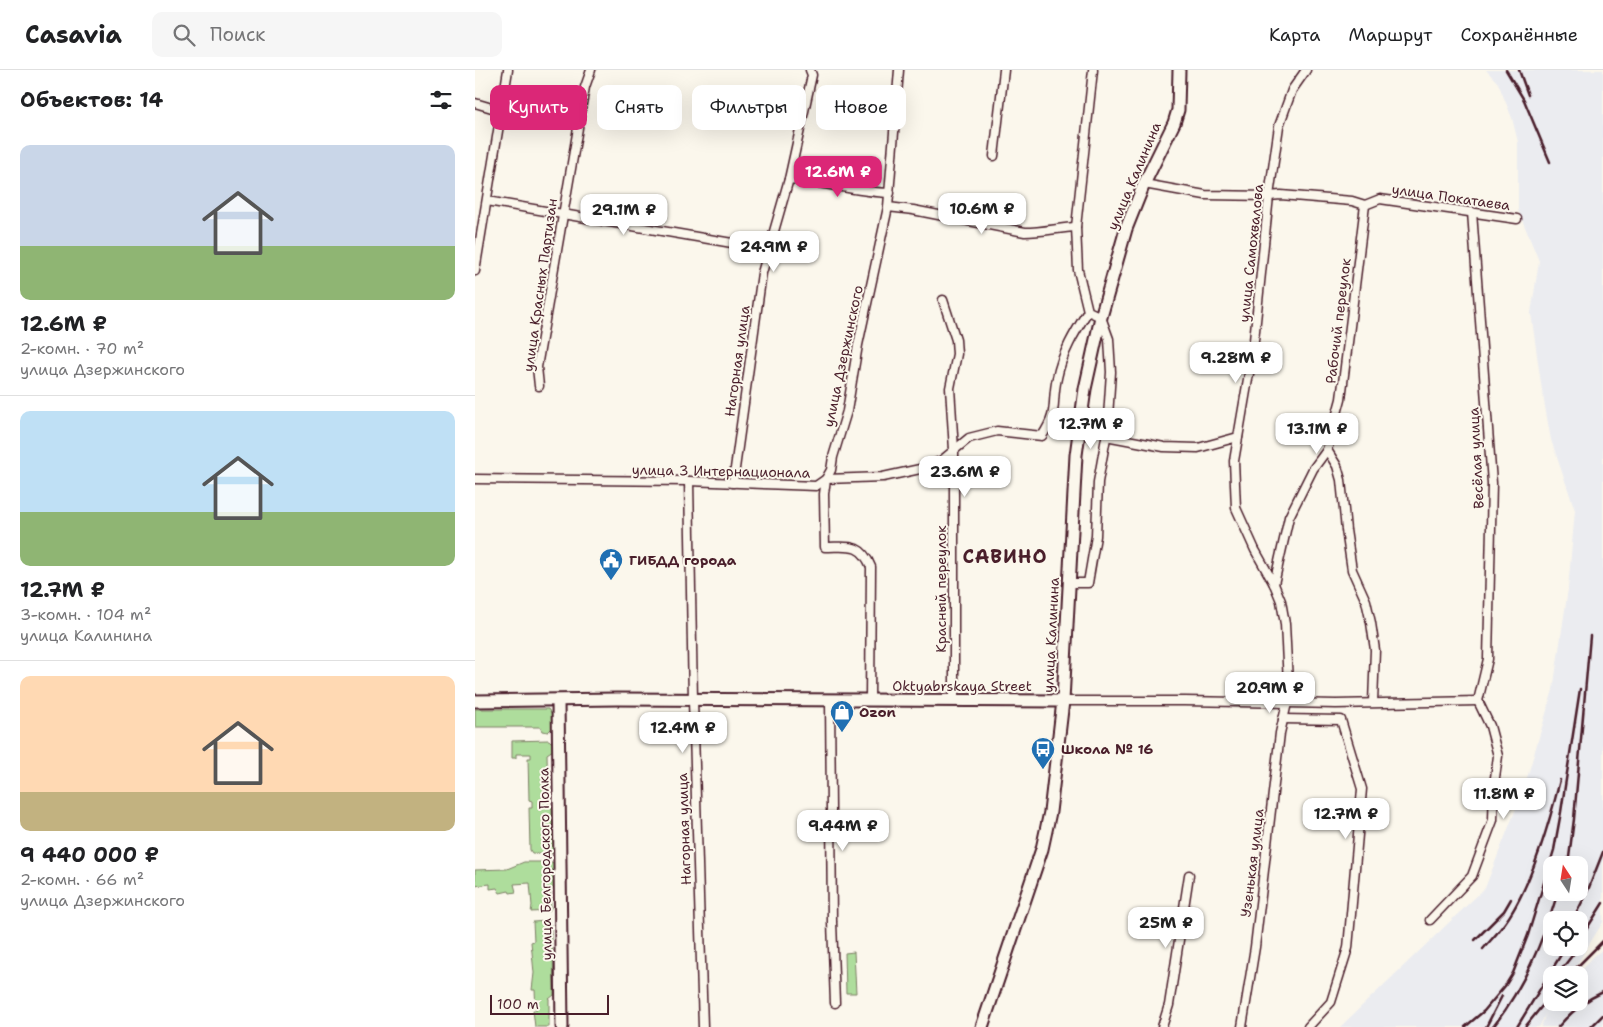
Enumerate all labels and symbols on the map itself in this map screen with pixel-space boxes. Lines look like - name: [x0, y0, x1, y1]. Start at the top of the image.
- street label: улица Калинина: [1103, 119, 1165, 233]
- pin: 12.6M ₽: [792, 156, 884, 198]
- street label: улица Покатаева: [1391, 180, 1512, 214]
- street label: улица Самохвалова: [1235, 183, 1267, 323]
- pin: 10.6M ₽: [936, 192, 1028, 235]
- pin: 29.1M ₽: [578, 194, 670, 236]
- street label: улица Красных Партизан: [519, 197, 561, 373]
- pin: 24.9M ₽: [728, 230, 820, 273]
- street label: Рабочий переулок: [1321, 257, 1355, 385]
- street label: улица Дзержинского: [819, 284, 867, 428]
- street label: Нагорная улица: [720, 304, 754, 418]
- pin: 9.28M ₽: [1190, 342, 1282, 384]
- street label: Весёлая улица: [1464, 406, 1488, 509]
- pin: 12.7M ₽: [1045, 408, 1137, 450]
- pin: 13.1M ₽: [1271, 412, 1363, 455]
- pin: 23.6M ₽: [919, 456, 1011, 498]
- street label: улица 3 Интернационала: [632, 460, 811, 482]
- street label: Красный переулок: [932, 525, 950, 653]
- district label: САВИНО: [963, 544, 1047, 569]
- public building icon: ГИБДД города: [598, 547, 624, 581]
- place label: ГИБДД города: [629, 551, 737, 569]
- street label: улица Калинина: [1039, 577, 1063, 693]
- pin: 20.9M ₽: [1224, 672, 1316, 714]
- street label: Oktyabrskaya Street: [892, 677, 1032, 695]
- shop icon: Ozon: [829, 699, 855, 733]
- place label: Ozon: [859, 703, 896, 721]
- pin: 12.4M ₽: [637, 712, 729, 754]
- bus stop icon: Школа № 16: [1030, 736, 1056, 770]
- place label: Школа № 16: [1061, 740, 1154, 758]
- street label: улица Белгородского Полка: [534, 767, 556, 961]
- street label: Нагорная улица: [673, 772, 695, 885]
- pin: 11.8M ₽: [1458, 778, 1550, 820]
- pin: 12.7M ₽: [1300, 798, 1392, 840]
- street label: Узенькая улица: [1236, 807, 1268, 918]
- pin: 9.44M ₽: [797, 810, 889, 852]
- north arrow: [1543, 856, 1587, 901]
- pin: 25M ₽: [1131, 906, 1201, 949]
- scale bar: [490, 992, 609, 1015]

